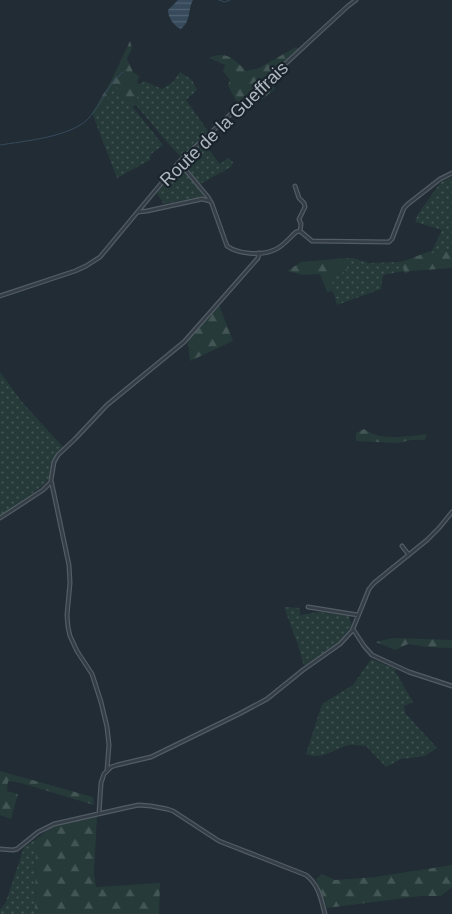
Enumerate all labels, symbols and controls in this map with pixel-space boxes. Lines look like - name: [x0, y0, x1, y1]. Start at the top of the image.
- street label: Route de la Gueffrais: [156, 58, 292, 190]

